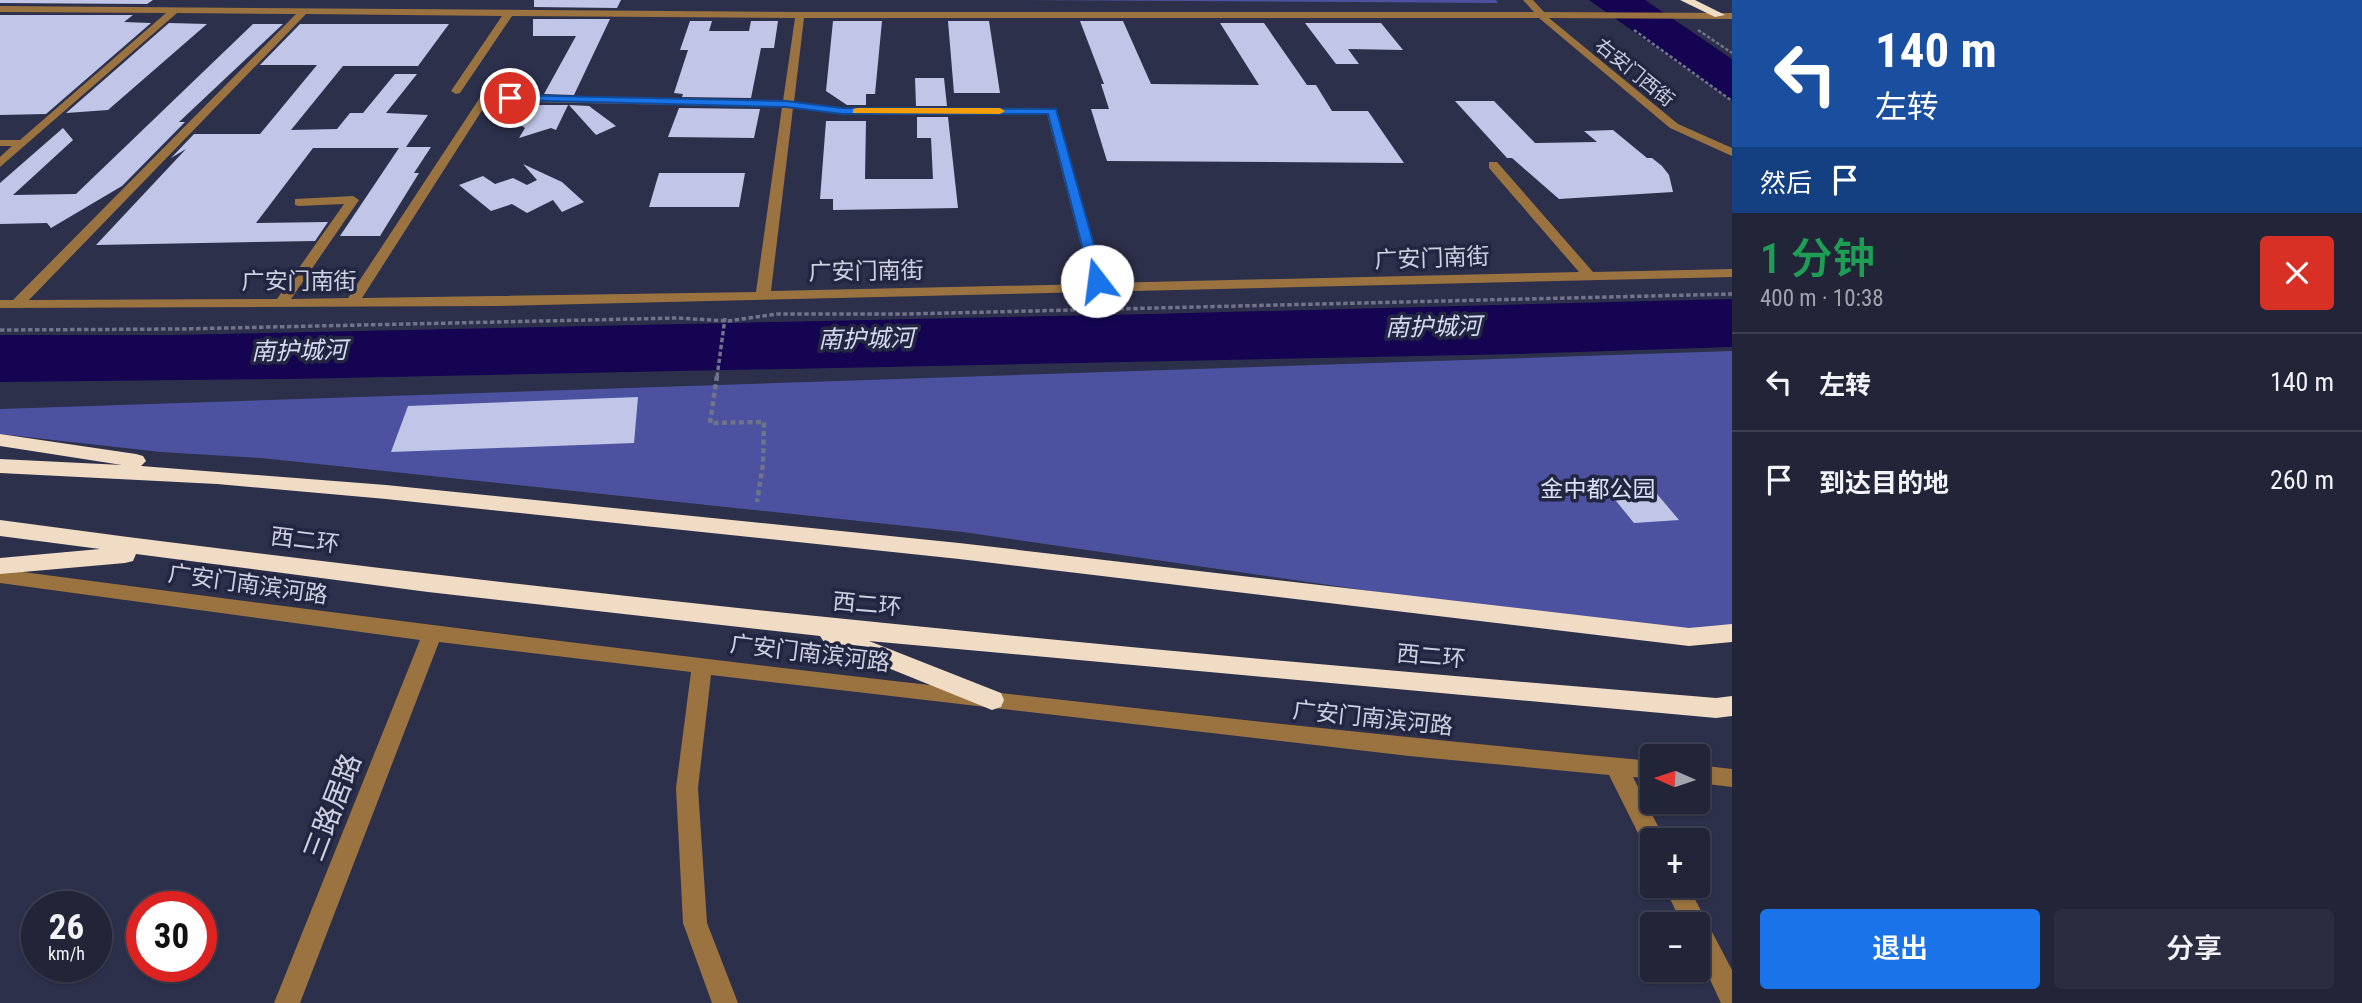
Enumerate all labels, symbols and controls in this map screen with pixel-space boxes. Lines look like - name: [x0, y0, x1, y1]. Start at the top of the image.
- text: 140 m: [1875, 22, 1997, 79]
- icon: left: [1760, 28, 1851, 119]
- street label: 右安门西街: [1591, 34, 1679, 111]
- pin: [480, 68, 540, 128]
- icon: arrive: [491, 79, 529, 117]
- text: 左转: [1875, 88, 1939, 126]
- icon: arrive: [1826, 161, 1864, 199]
- text: 然后: [1760, 168, 1812, 198]
- text: 1 分钟: [1760, 234, 1875, 283]
- button: close: [2260, 236, 2334, 310]
- street label: 广安门南街: [1374, 243, 1490, 274]
- position arrow: [1060, 244, 1134, 318]
- street label: 广安门南街: [808, 257, 924, 286]
- street label: 广安门南街: [242, 268, 357, 295]
- text: 400 m · 10:38: [1760, 285, 1884, 312]
- water label: 南护城河: [1385, 312, 1485, 342]
- water label: 南护城河: [818, 324, 918, 354]
- water label: 南护城河: [251, 336, 351, 366]
- icon: left: [1760, 363, 1798, 401]
- text: 140 m: [2270, 367, 2334, 397]
- text: 左转: [1819, 370, 1871, 400]
- icon: arrive: [1760, 461, 1798, 499]
- text: 260 m: [2270, 465, 2334, 495]
- text: 到达目的地: [1819, 468, 1949, 498]
- park label: 金中都公园: [1541, 476, 1656, 503]
- street label: 西二环: [269, 523, 341, 558]
- street label: 广安门南滨河路: [166, 560, 330, 609]
- street label: 西二环: [831, 588, 903, 621]
- street label: 广安门南滨河路: [728, 630, 891, 677]
- street label: 西二环: [1395, 640, 1467, 673]
- street label: 广安门南滨河路: [1291, 697, 1454, 740]
- north arrow: [1640, 744, 1710, 814]
- map controls: [1640, 744, 1710, 982]
- street label: 三路居路: [297, 749, 368, 865]
- button: +: [1640, 828, 1710, 898]
- speed limit sign: 30: [126, 891, 217, 982]
- text: 26: [49, 907, 84, 948]
- button: 退出: [1760, 909, 2040, 989]
- button: 分享: [2054, 909, 2334, 989]
- button: −: [1640, 912, 1710, 982]
- text: km/h: [48, 943, 85, 964]

